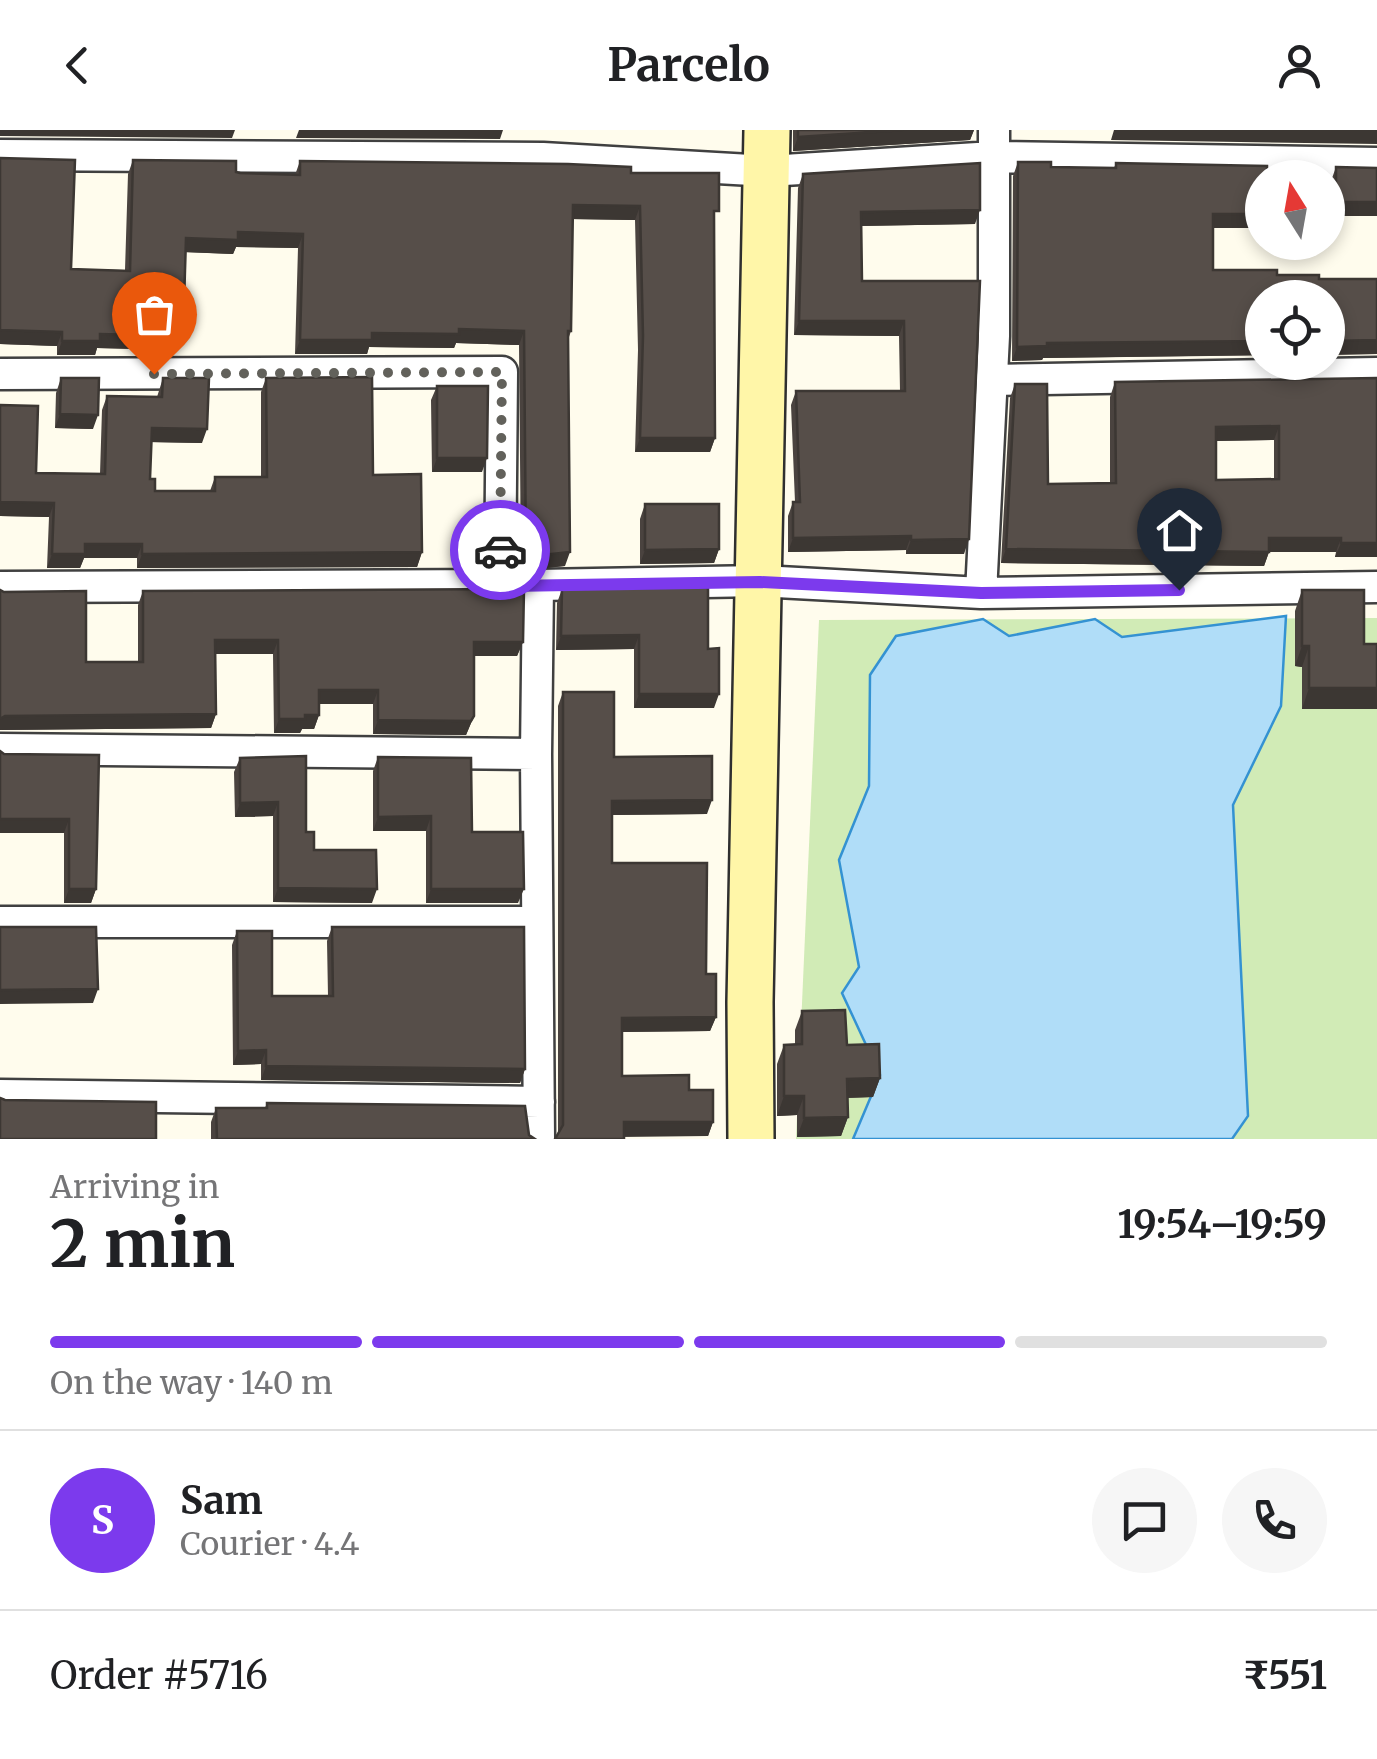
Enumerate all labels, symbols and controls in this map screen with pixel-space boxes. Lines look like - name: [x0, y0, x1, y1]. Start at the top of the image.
- text: Parcelo: [607, 37, 770, 93]
- icon: back: [50, 38, 105, 93]
- icon: person: [1272, 38, 1327, 93]
- north arrow: [1245, 160, 1345, 260]
- map controls: [1245, 160, 1345, 380]
- pin: [112, 272, 197, 375]
- button: locate: [1245, 280, 1345, 380]
- icon: bag: [127, 287, 182, 342]
- pin: [1137, 488, 1222, 591]
- courier: [450, 500, 550, 600]
- icon: home: [1152, 503, 1207, 558]
- icon: car: [473, 523, 528, 578]
- text: Arriving in: [50, 1167, 219, 1207]
- text: 19:54–19:59: [1118, 1201, 1327, 1248]
- text: 2 min: [50, 1203, 235, 1285]
- text: On the way · 140 m: [50, 1363, 333, 1403]
- button: chat: [1092, 1468, 1197, 1573]
- button: phone: [1222, 1468, 1327, 1573]
- text: Sam: [180, 1477, 263, 1524]
- text: S: [91, 1497, 114, 1544]
- text: Courier · 4.4: [180, 1524, 360, 1564]
- text: Order #5716: [50, 1652, 268, 1699]
- text: ₹551: [1242, 1652, 1327, 1699]

